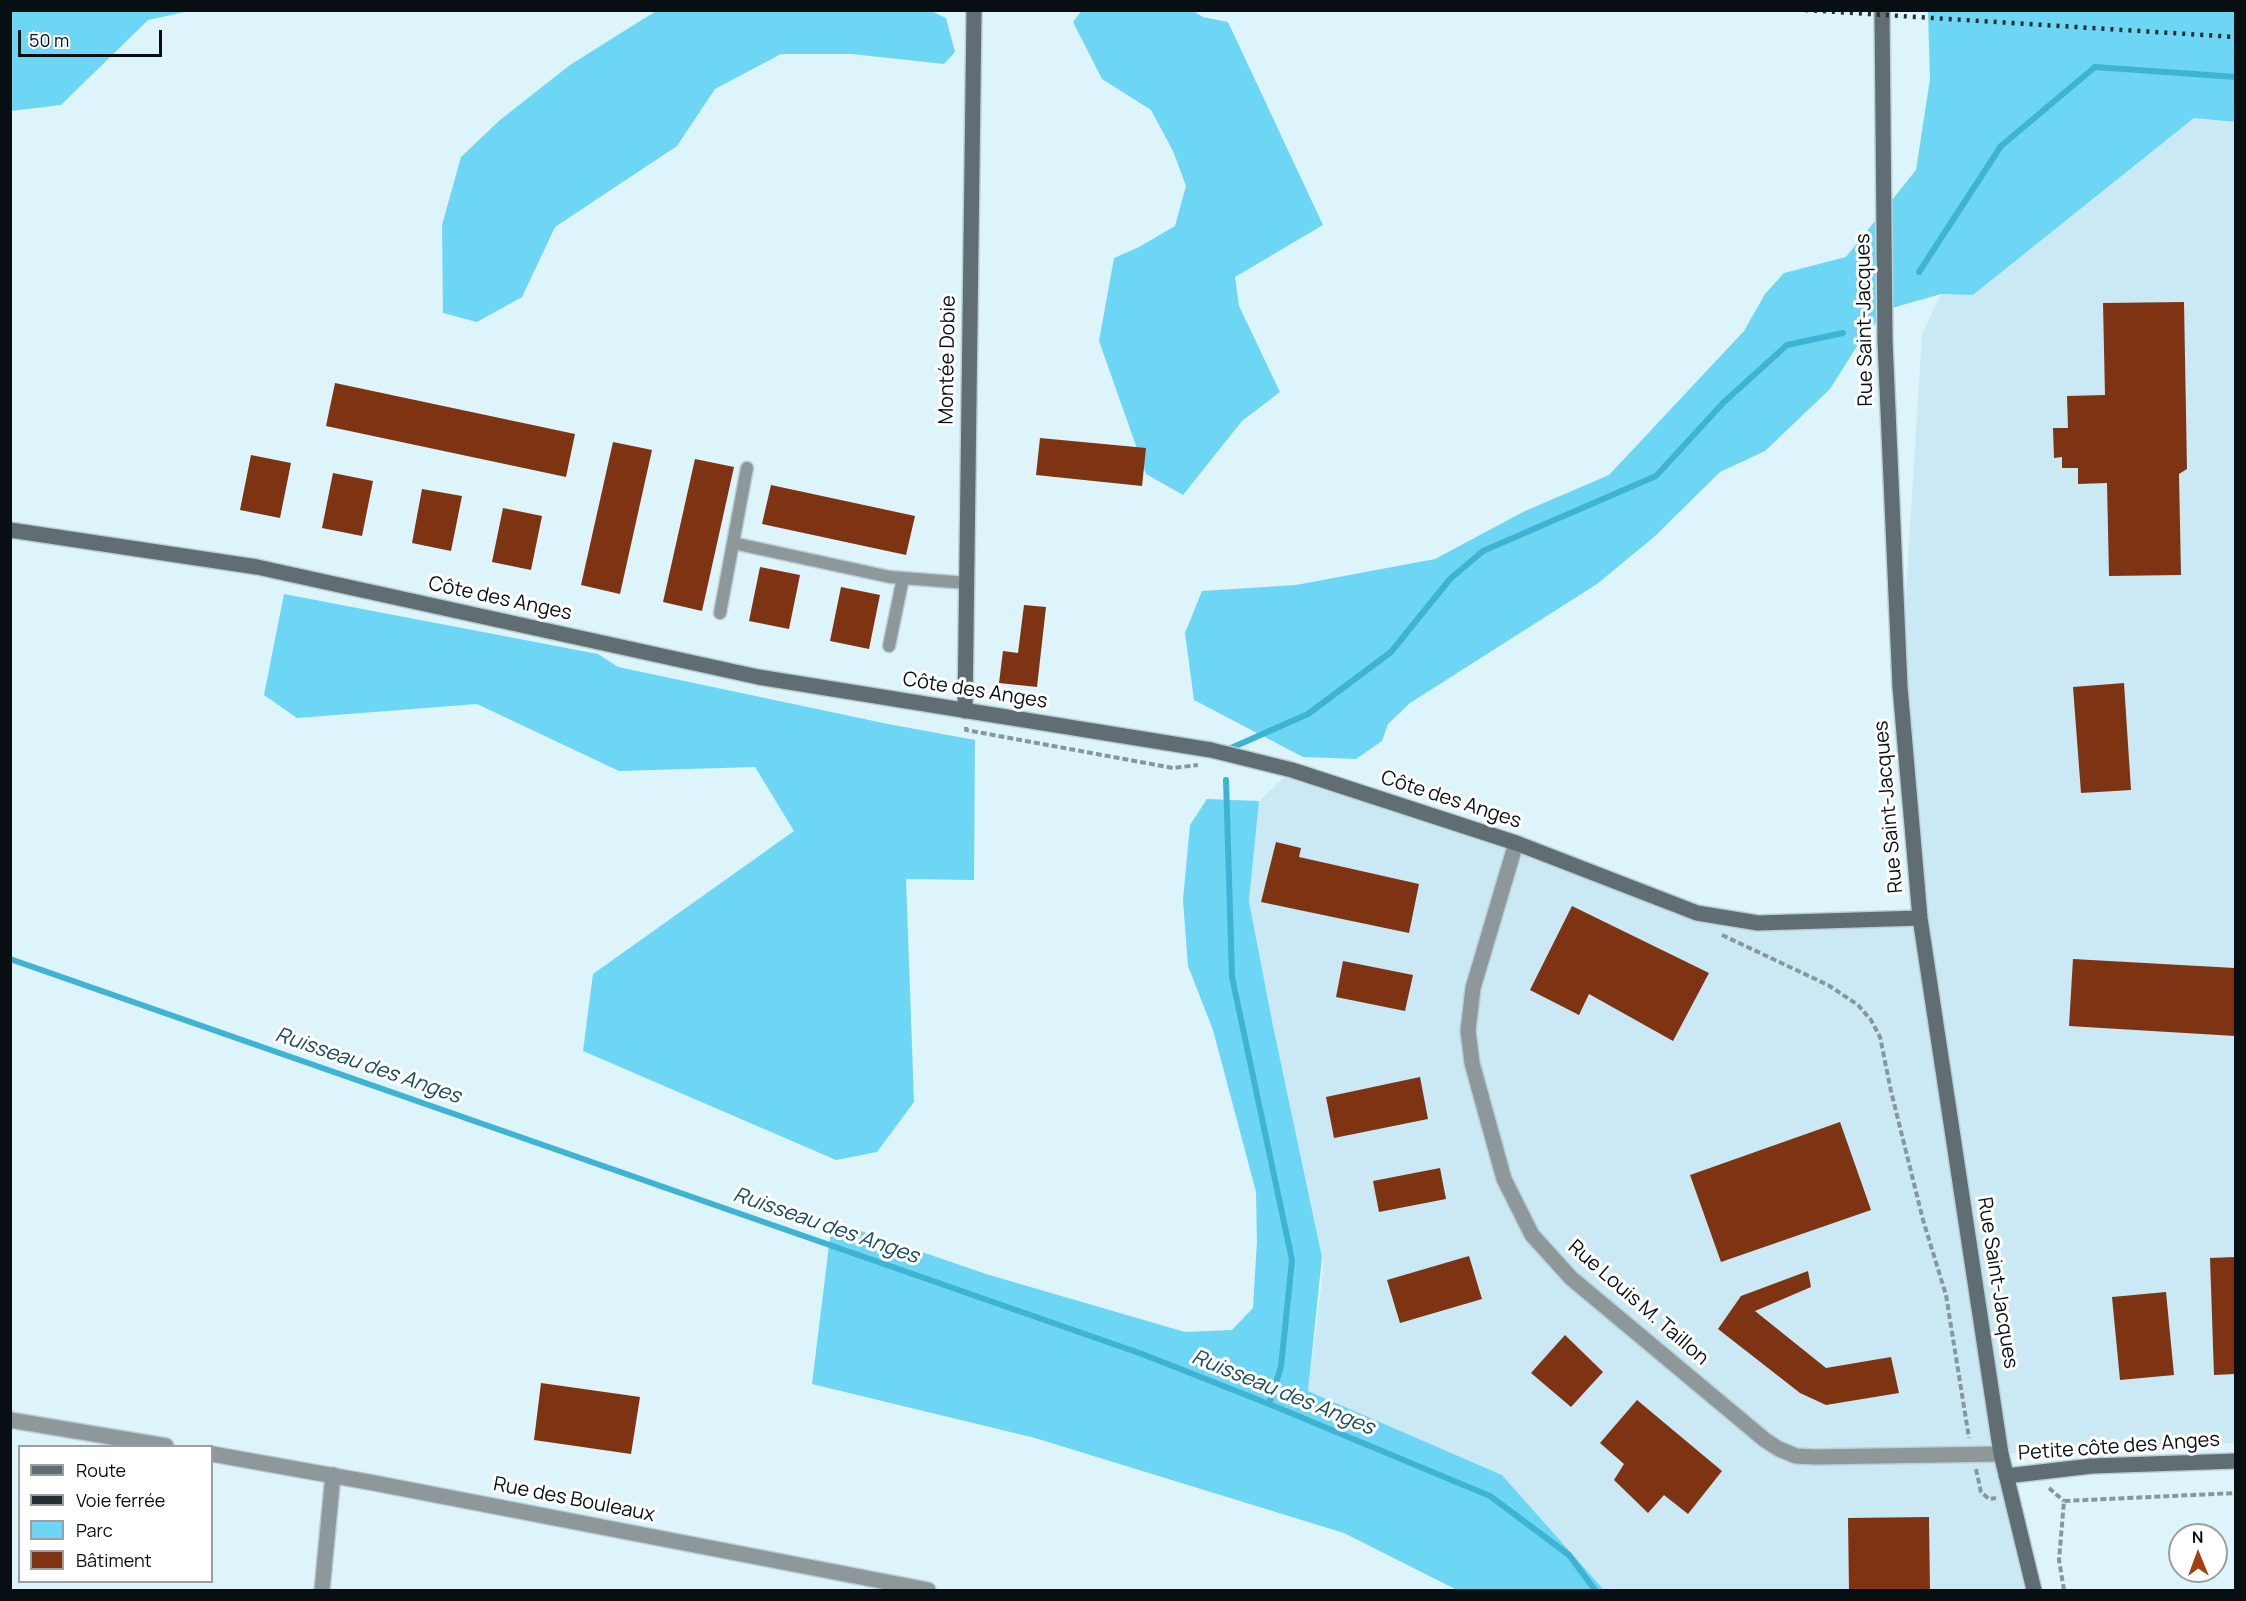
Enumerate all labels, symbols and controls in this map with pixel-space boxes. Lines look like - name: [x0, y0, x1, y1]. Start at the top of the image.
- scale bar: [21, 18, 165, 56]
- text: 50 m: [29, 28, 69, 52]
- street label: Rue Saint-Jacques: [1851, 233, 1879, 407]
- street label: Montée Dobie: [935, 295, 961, 425]
- street label: Côte des Anges: [426, 572, 574, 626]
- street label: Côte des Anges: [901, 668, 1049, 714]
- street label: Rue Saint-Jacques: [1869, 720, 1909, 894]
- street label: Côte des Anges: [1378, 766, 1524, 834]
- water label: Ruisseau des Anges: [272, 1022, 464, 1110]
- water label: Ruisseau des Anges: [730, 1182, 922, 1270]
- street label: Rue Saint-Jacques: [1972, 1196, 2022, 1370]
- street label: Rue Louis M. Taillon: [1563, 1235, 1713, 1371]
- water label: Ruisseau des Anges: [1188, 1345, 1378, 1441]
- street label: Petite côte des Anges: [2017, 1428, 2221, 1466]
- legend: [18, 1445, 213, 1583]
- text: Route: [76, 1458, 126, 1482]
- street label: Rue des Bouleaux: [491, 1473, 657, 1527]
- text: Voie ferrée: [76, 1488, 165, 1512]
- text: Parc: [76, 1518, 113, 1542]
- north arrow: [2168, 1523, 2228, 1583]
- text: N: [2192, 1526, 2204, 1548]
- text: Bâtiment: [76, 1548, 152, 1572]

